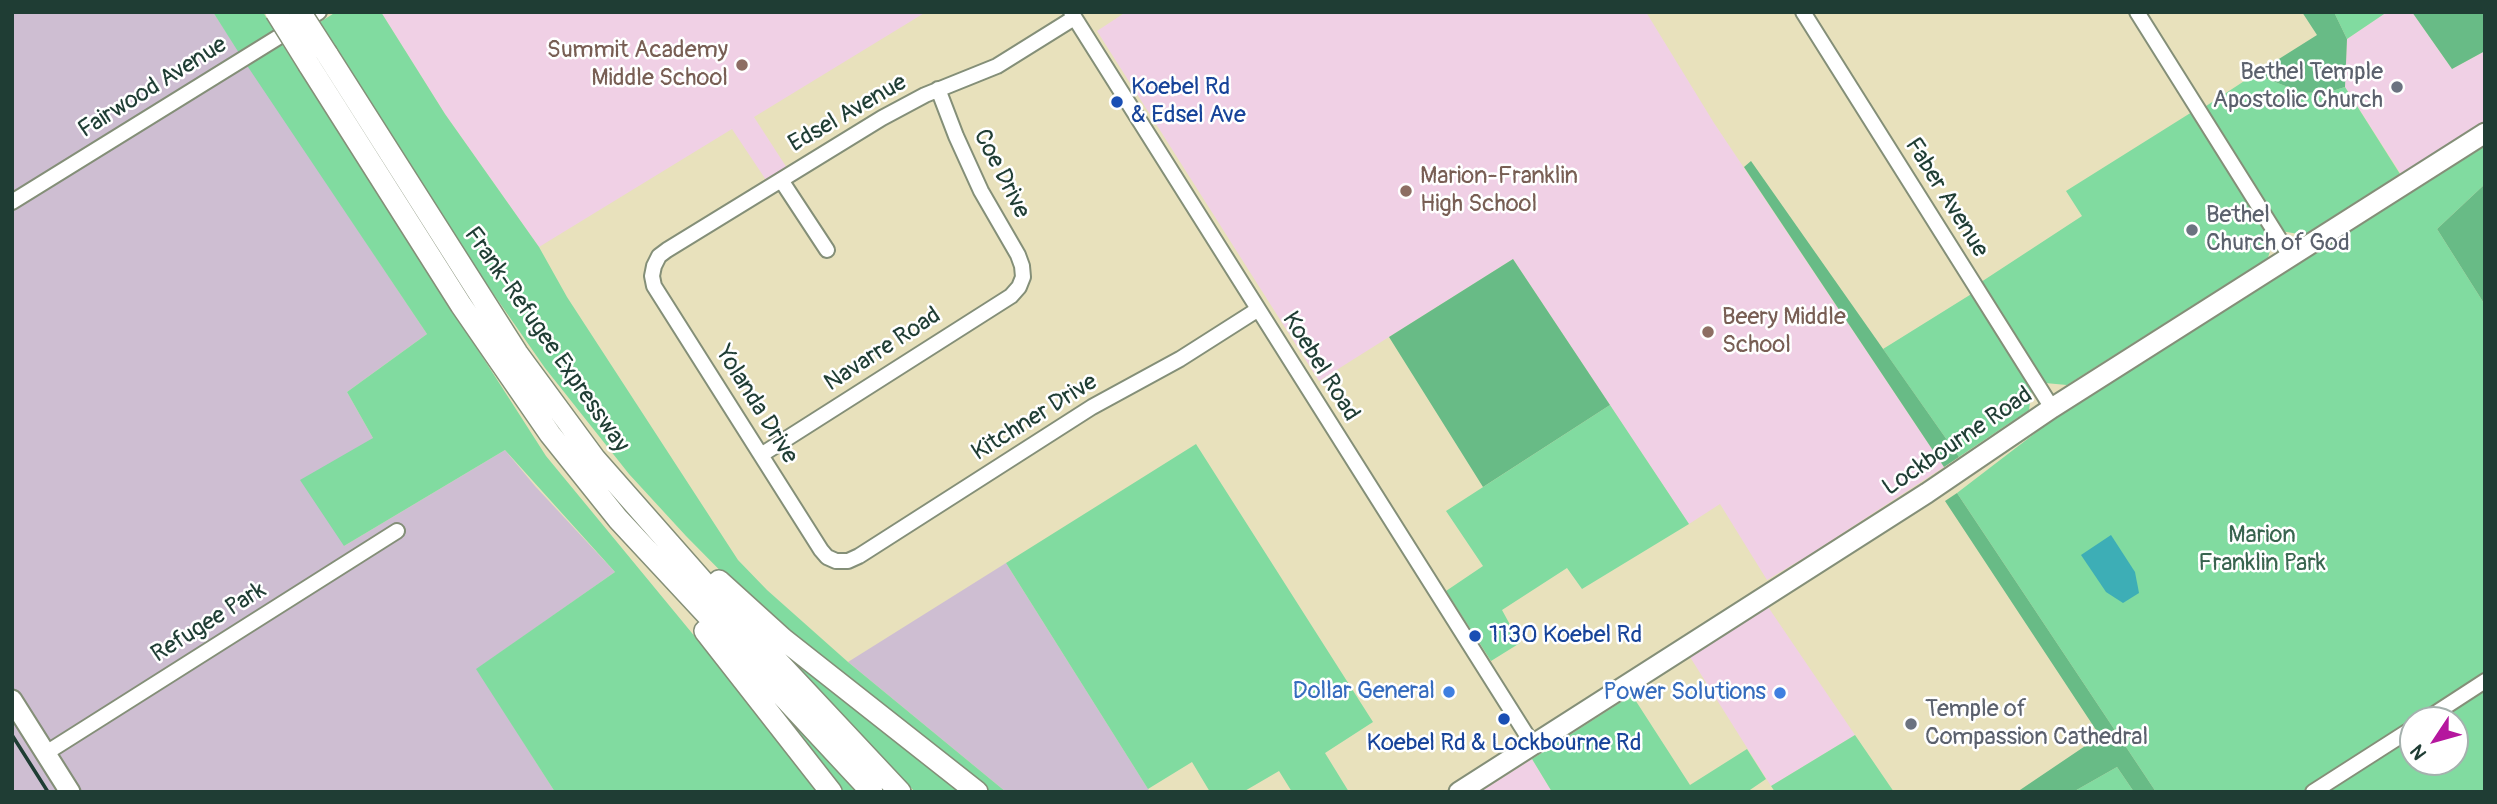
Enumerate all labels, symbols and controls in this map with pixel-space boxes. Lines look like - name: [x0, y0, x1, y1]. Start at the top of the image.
- street label: Fairwood Avenue: [73, 31, 233, 145]
- place label: Summit Academy Middle School: [547, 37, 728, 93]
- marker: Summit Academy Middle School: [734, 57, 750, 73]
- place label: Bethel Temple Apostolic Church: [2212, 59, 2383, 115]
- street label: Edsel Avenue: [784, 69, 912, 159]
- place label: Koebel Rd & Edsel Ave: [1131, 74, 1246, 130]
- marker: Bethel Temple Apostolic Church: [2389, 79, 2405, 95]
- marker: Koebel Rd & Edsel Ave: [1109, 94, 1125, 110]
- street label: Coe Drive: [966, 125, 1036, 223]
- street label: Faber Avenue: [1898, 133, 1994, 263]
- place label: Marion-Franklin High School: [1420, 163, 1578, 219]
- marker: Marion-Franklin High School: [1398, 183, 1414, 199]
- place label: Bethel Church of God: [2206, 202, 2350, 258]
- street label: Frank-Refugee Expressway: [457, 222, 635, 458]
- marker: Bethel Church of God: [2184, 222, 2200, 238]
- street label: Navarre Road: [819, 302, 947, 398]
- place label: Beery Middle School: [1722, 304, 1846, 360]
- street label: Koebel Road: [1275, 307, 1365, 427]
- marker: Beery Middle School: [1700, 324, 1716, 340]
- street label: Yolanda Drive: [708, 341, 804, 469]
- street label: Kitchner Drive: [967, 368, 1103, 468]
- street label: Lockbourne Road: [1878, 381, 2038, 503]
- park label: Marion Franklin Park: [2198, 522, 2326, 578]
- street label: Refugee Park: [146, 576, 272, 670]
- place label: 1130 Koebel Rd: [1489, 622, 1642, 650]
- marker: 1130 Koebel Rd: [1467, 628, 1483, 644]
- place label: Dollar General: [1293, 678, 1435, 706]
- place label: Power Solutions: [1603, 679, 1766, 707]
- marker: Dollar General: [1441, 684, 1457, 700]
- marker: Power Solutions: [1772, 685, 1788, 701]
- place label: Temple of Compassion Cathedral: [1925, 696, 2148, 752]
- north arrow: [2399, 706, 2469, 776]
- marker: Koebel Rd & Lockbourne Rd: [1496, 711, 1512, 727]
- marker: Temple of Compassion Cathedral: [1903, 716, 1919, 732]
- place label: Koebel Rd & Lockbourne Rd: [1366, 730, 1642, 758]
- text: N: [2405, 740, 2432, 764]

